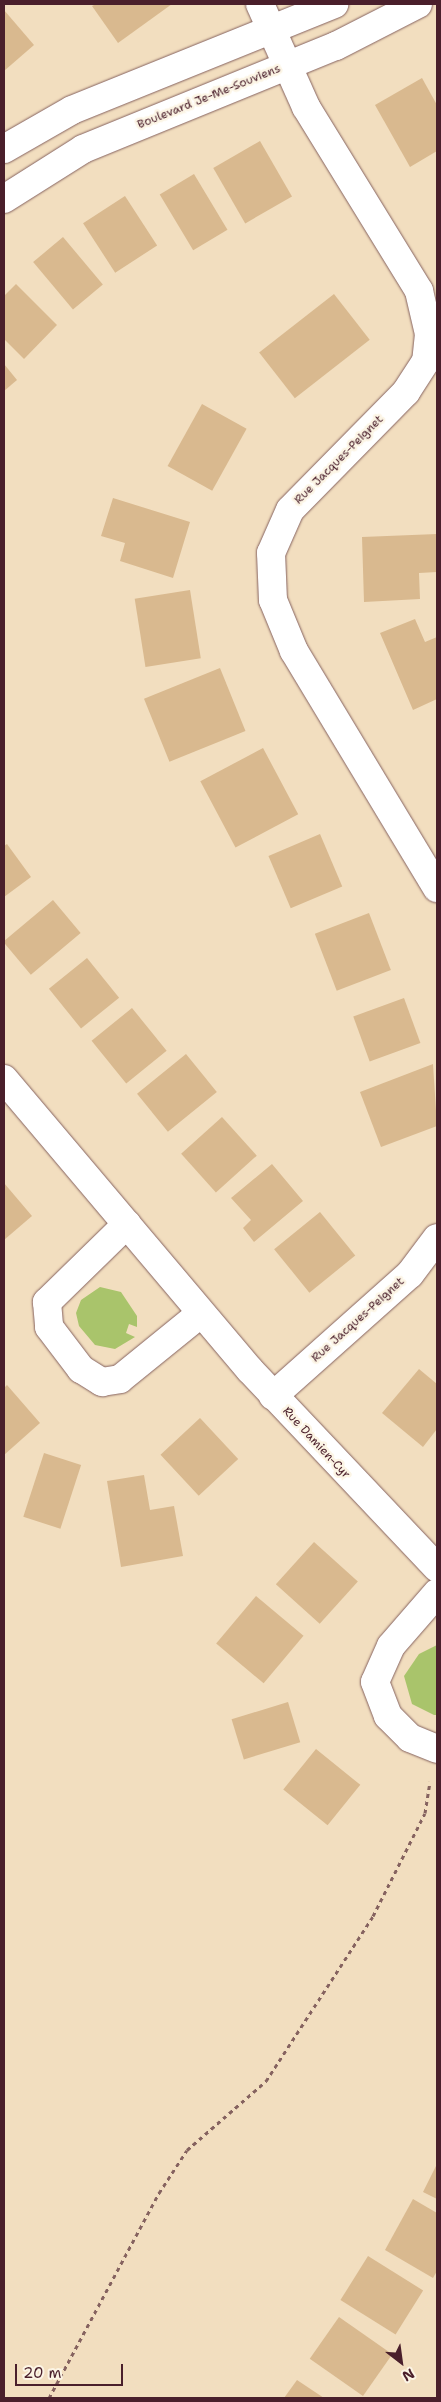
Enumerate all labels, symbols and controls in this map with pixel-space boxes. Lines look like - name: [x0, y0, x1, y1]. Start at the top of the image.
- street label: Boulevard Je-Me-Souviens: [135, 62, 283, 132]
- street label: Rue Jacques-Peignet: [292, 413, 386, 507]
- street label: Rue Jacques-Peignet: [309, 1275, 407, 1365]
- street label: Rue Damien-Cyr: [279, 1404, 353, 1482]
- north arrow: [376, 2337, 426, 2387]
- scale bar: [18, 2354, 125, 2386]
- text: 20 m: [23, 2363, 62, 2383]
- text: N: [399, 2364, 418, 2386]

